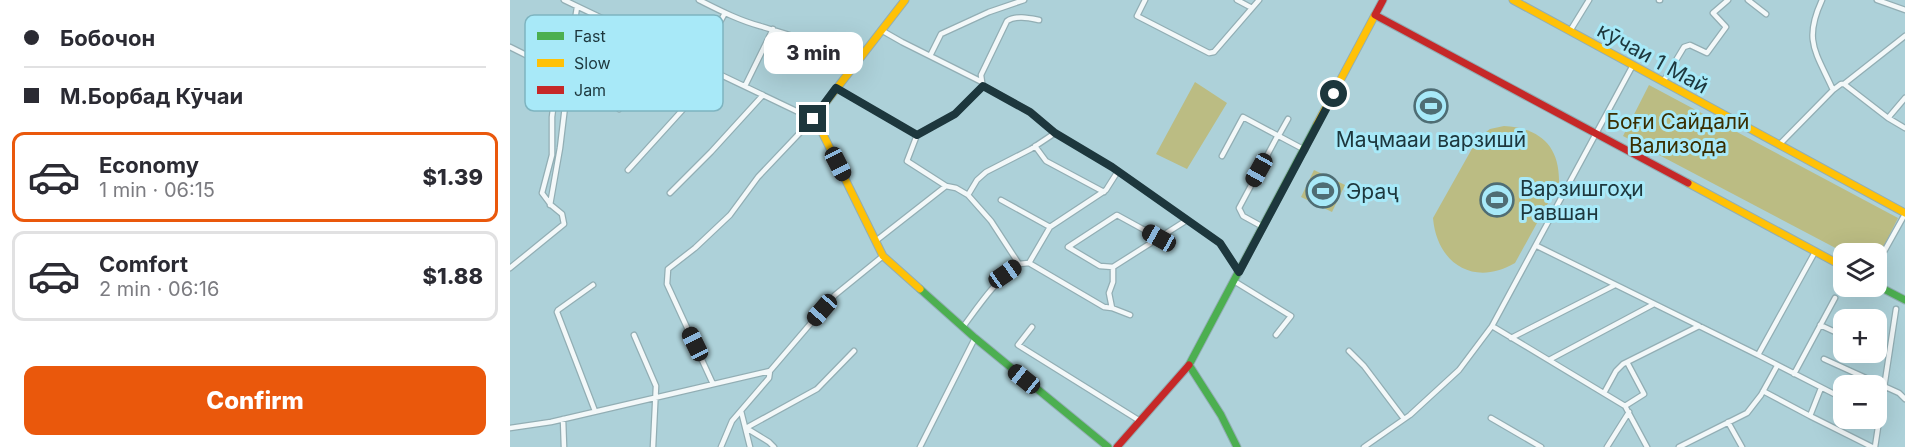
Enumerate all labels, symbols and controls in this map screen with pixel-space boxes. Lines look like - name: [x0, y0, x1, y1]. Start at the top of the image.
- legend: [525, 15, 723, 111]
- street label: кӯчаи 1 Май: [1593, 17, 1713, 99]
- text: Бобочон: [60, 25, 155, 51]
- text: Fast: [574, 26, 606, 46]
- callout: 3 min: [764, 32, 862, 74]
- text: 3 min: [786, 41, 841, 65]
- text: Slow: [574, 53, 611, 73]
- text: Jam: [574, 80, 606, 100]
- route start: [1320, 80, 1347, 107]
- text: М.Борбад Кӯчаи: [60, 83, 243, 109]
- sports icon: Маҷмааи варзишӣ: [1413, 88, 1449, 124]
- route end: [799, 105, 826, 132]
- park label: Боғи Сайдалӣ Вализода: [1607, 109, 1750, 158]
- place label: Маҷмааи варзишӣ: [1336, 127, 1526, 152]
- car: [822, 144, 854, 184]
- icon: car: [27, 150, 81, 204]
- car: [1242, 150, 1276, 190]
- text: Economy: [99, 152, 199, 178]
- text: $1.39: [422, 164, 483, 190]
- sports icon: Эраҷ: [1305, 173, 1341, 209]
- place label: Варзишгоҳи Равшан: [1520, 176, 1644, 225]
- text: 1 min · 06:15: [99, 178, 215, 202]
- place label: Эраҷ: [1346, 179, 1399, 204]
- sports icon: Варзишгоҳи Равшан: [1479, 182, 1515, 218]
- car: [1139, 221, 1179, 255]
- map controls: [1833, 243, 1887, 429]
- button: layers: [1833, 243, 1887, 297]
- icon: car: [27, 249, 81, 303]
- text: Comfort: [99, 251, 188, 277]
- car: [985, 256, 1025, 292]
- text: $1.88: [422, 263, 483, 289]
- text: 2 min · 06:16: [99, 277, 219, 301]
- car: [803, 291, 841, 329]
- button: +: [1833, 309, 1887, 363]
- car: [679, 324, 711, 364]
- car: [1004, 361, 1044, 397]
- button: Confirm: [24, 366, 486, 435]
- button: −: [1833, 375, 1887, 429]

